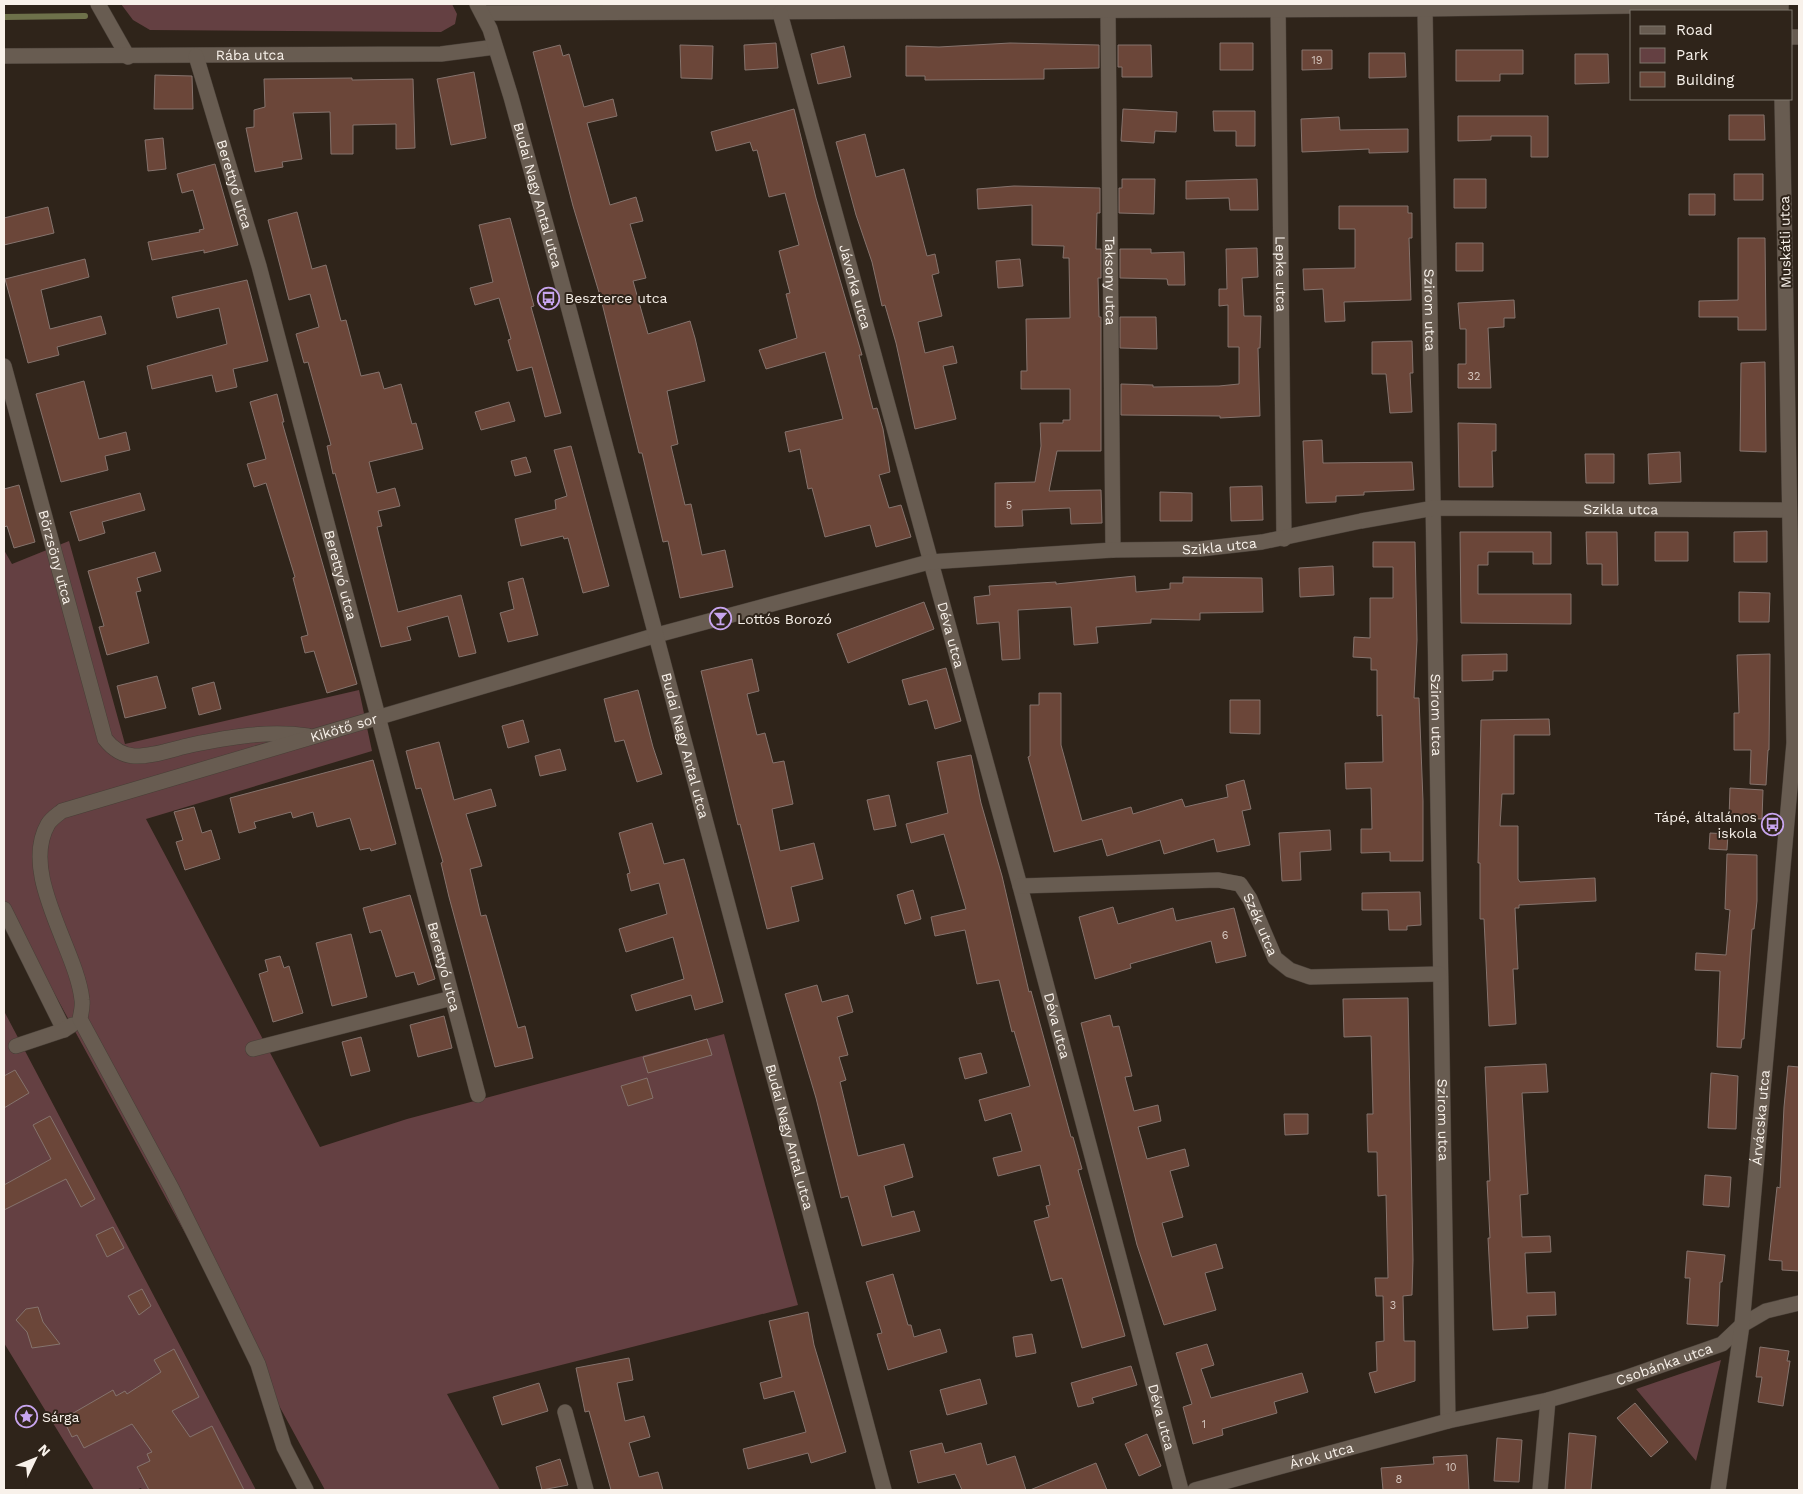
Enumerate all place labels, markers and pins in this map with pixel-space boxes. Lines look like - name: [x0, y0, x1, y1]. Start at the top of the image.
- bus stop icon: Beszterce utca: [537, 286, 561, 310]
- place label: Beszterce utca: [565, 290, 668, 306]
- bar icon: Lottós Borozó: [709, 607, 733, 631]
- place label: Lottós Borozó: [737, 611, 832, 627]
- place label: Tápé, általános iskola: [1654, 809, 1757, 841]
- bus stop icon: Tápé, általános iskola: [1761, 813, 1785, 837]
- place icon: Sárga: [14, 1405, 38, 1429]
- place label: Sárga: [42, 1409, 80, 1425]

